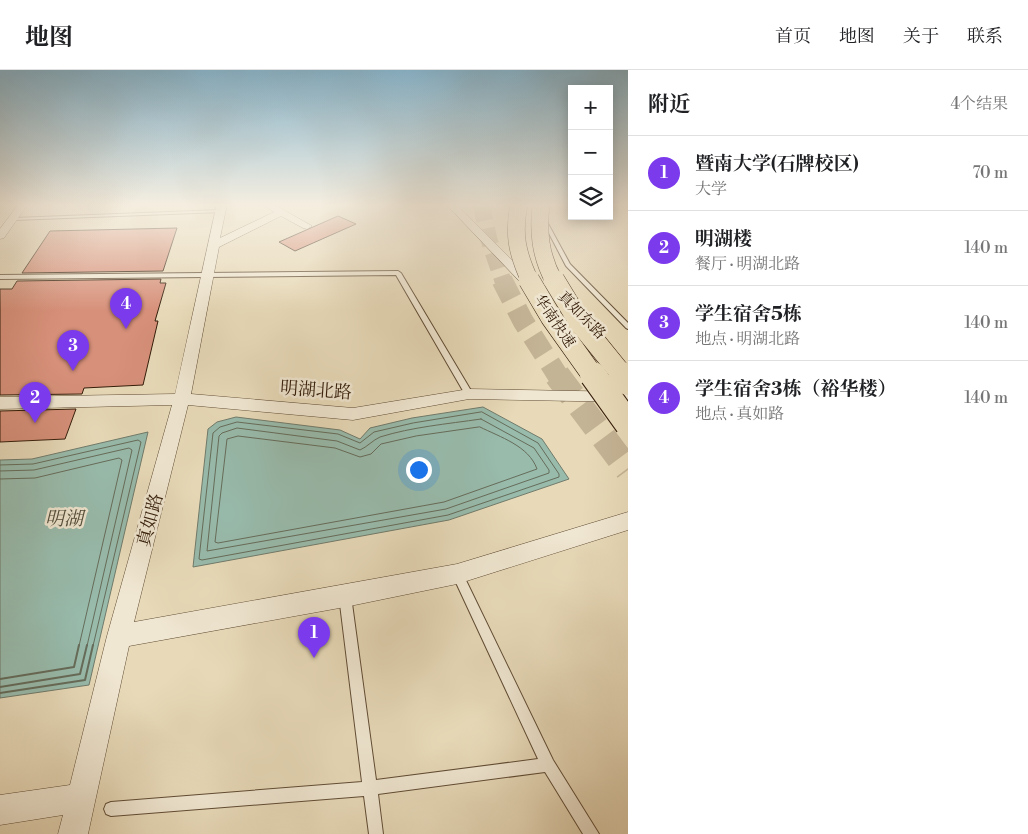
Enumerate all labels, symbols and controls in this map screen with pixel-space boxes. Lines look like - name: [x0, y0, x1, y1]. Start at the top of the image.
- text: 地图: [25, 23, 73, 53]
- text: 首页: [775, 25, 811, 48]
- text: 地图: [839, 25, 875, 48]
- text: 关于: [903, 25, 939, 48]
- text: 联系: [967, 25, 1003, 48]
- map controls: [568, 85, 613, 220]
- button: +: [568, 85, 613, 130]
- text: 附近: [648, 92, 690, 118]
- text: 4个结果: [950, 94, 1008, 114]
- button: −: [568, 130, 613, 175]
- text: 暨南大学(石牌校区): [695, 152, 859, 176]
- text: 1: [660, 163, 668, 183]
- text: 70 m: [972, 163, 1008, 183]
- button: layers: [568, 175, 613, 220]
- text: 大学: [695, 179, 727, 199]
- text: 明湖楼: [695, 227, 752, 251]
- text: 2: [659, 238, 669, 258]
- text: 140 m: [964, 238, 1008, 258]
- text: 餐厅 · 明湖北路: [695, 254, 800, 274]
- street label: 真如东路: [554, 287, 610, 343]
- pin: 4: [110, 288, 142, 329]
- street label: 华南快速: [530, 291, 579, 351]
- text: 学生宿舍5栋: [695, 302, 802, 326]
- text: 3: [659, 313, 669, 333]
- text: 140 m: [964, 313, 1008, 333]
- text: 地点 · 明湖北路: [695, 329, 800, 349]
- pin: 3: [57, 330, 89, 371]
- street label: 明湖北路: [279, 377, 353, 404]
- text: 学生宿舍3栋（裕华楼）: [695, 377, 896, 401]
- pin: 2: [19, 382, 51, 423]
- text: 4: [659, 388, 669, 408]
- text: 140 m: [964, 388, 1008, 408]
- text: 地点 · 真如路: [695, 404, 784, 424]
- your location: [406, 457, 432, 483]
- street label: 真如路: [132, 491, 169, 549]
- water label: 明湖: [45, 507, 86, 531]
- pin: 1: [298, 617, 330, 658]

